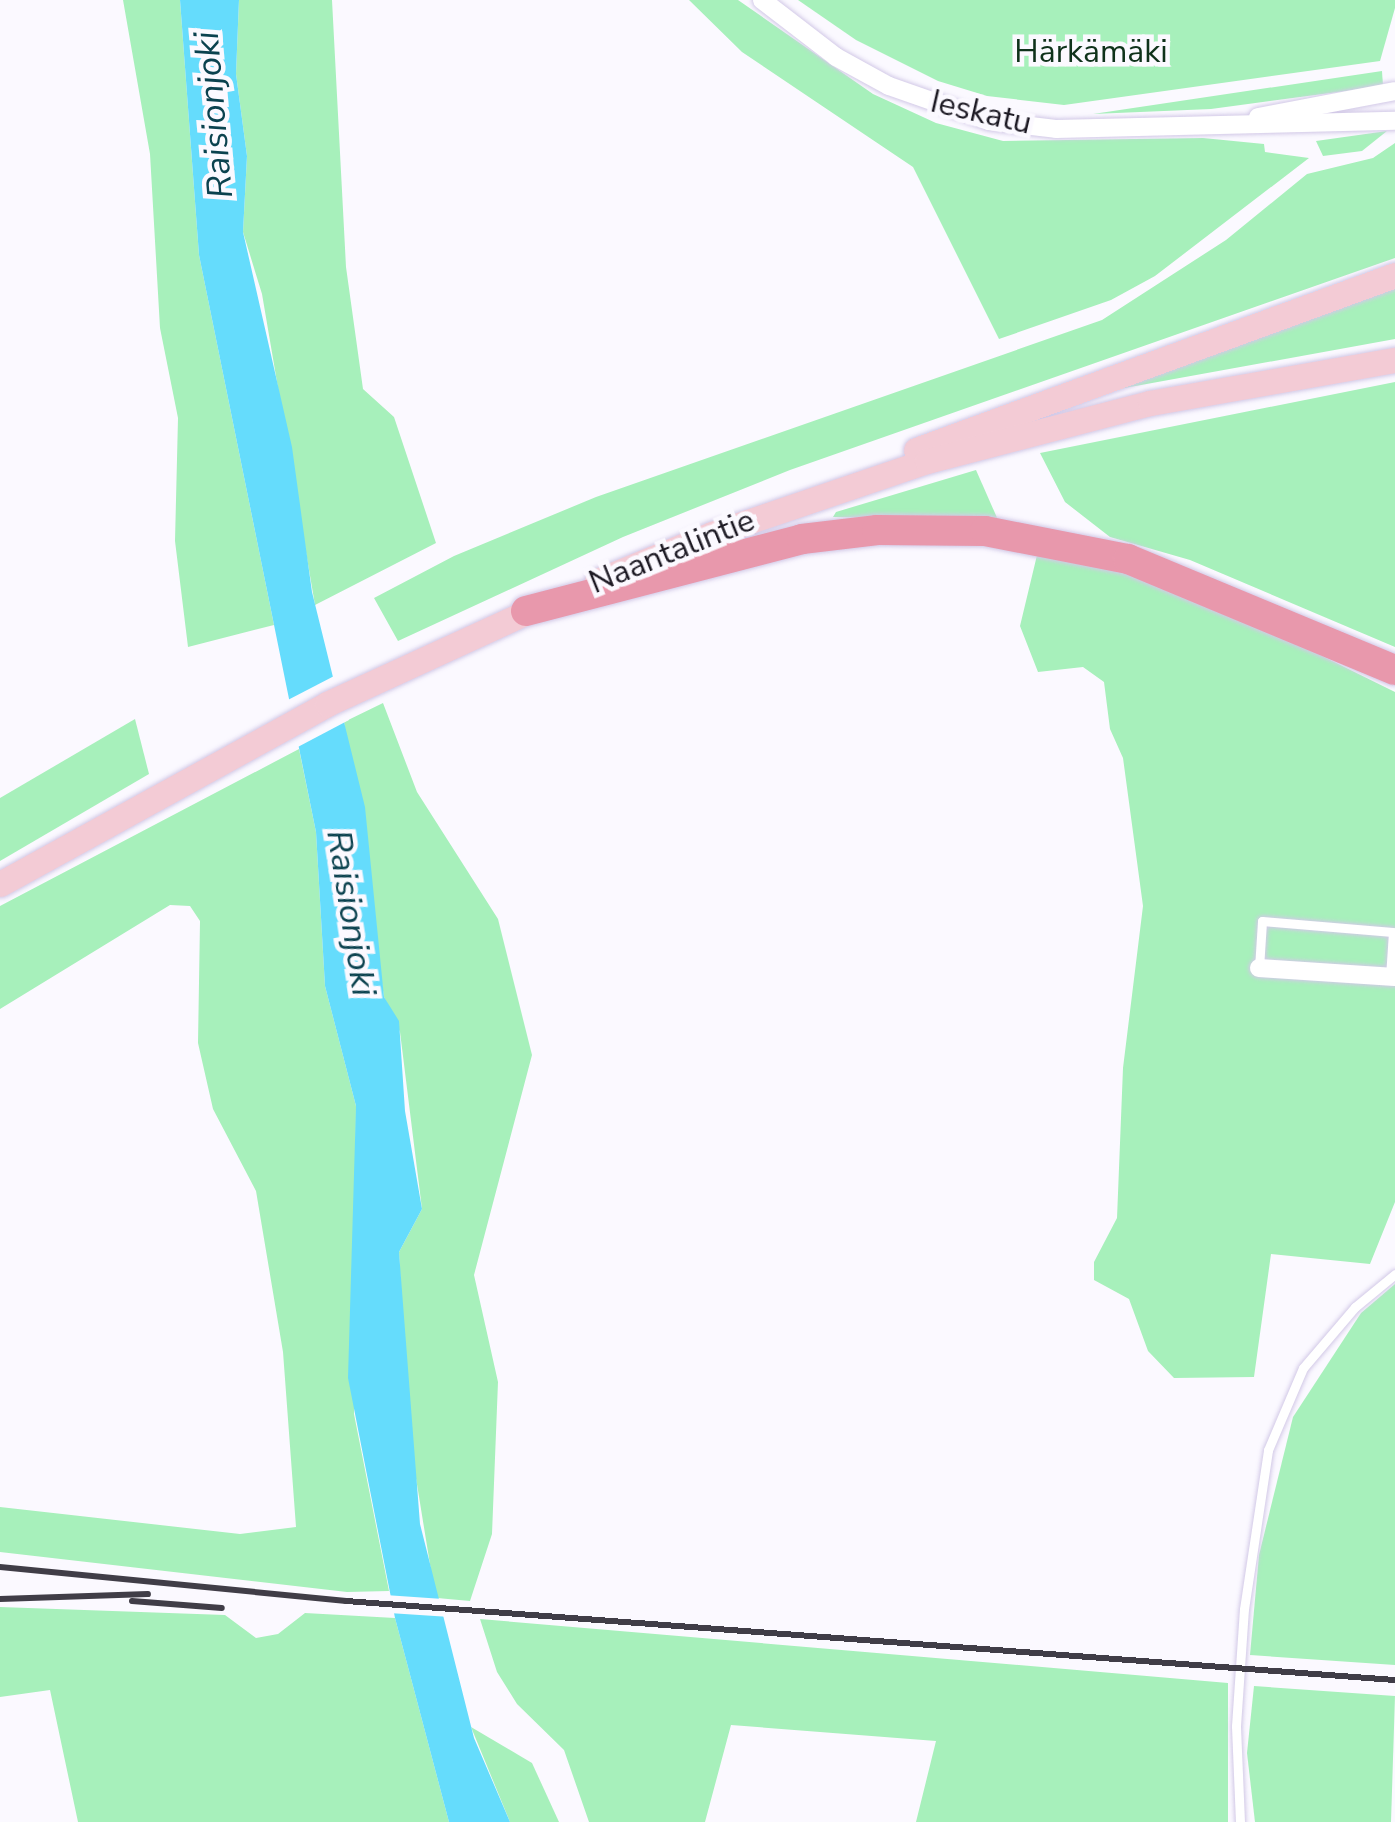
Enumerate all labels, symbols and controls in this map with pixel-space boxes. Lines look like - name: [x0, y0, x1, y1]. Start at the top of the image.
- water label: Raisionjoki: [186, 30, 242, 200]
- park label: Härkämäki: [1014, 33, 1168, 71]
- street label: Ieskatu: [927, 83, 1035, 143]
- street label: Naantalintie: [584, 501, 760, 603]
- water label: Raisionjoki: [317, 827, 385, 999]

